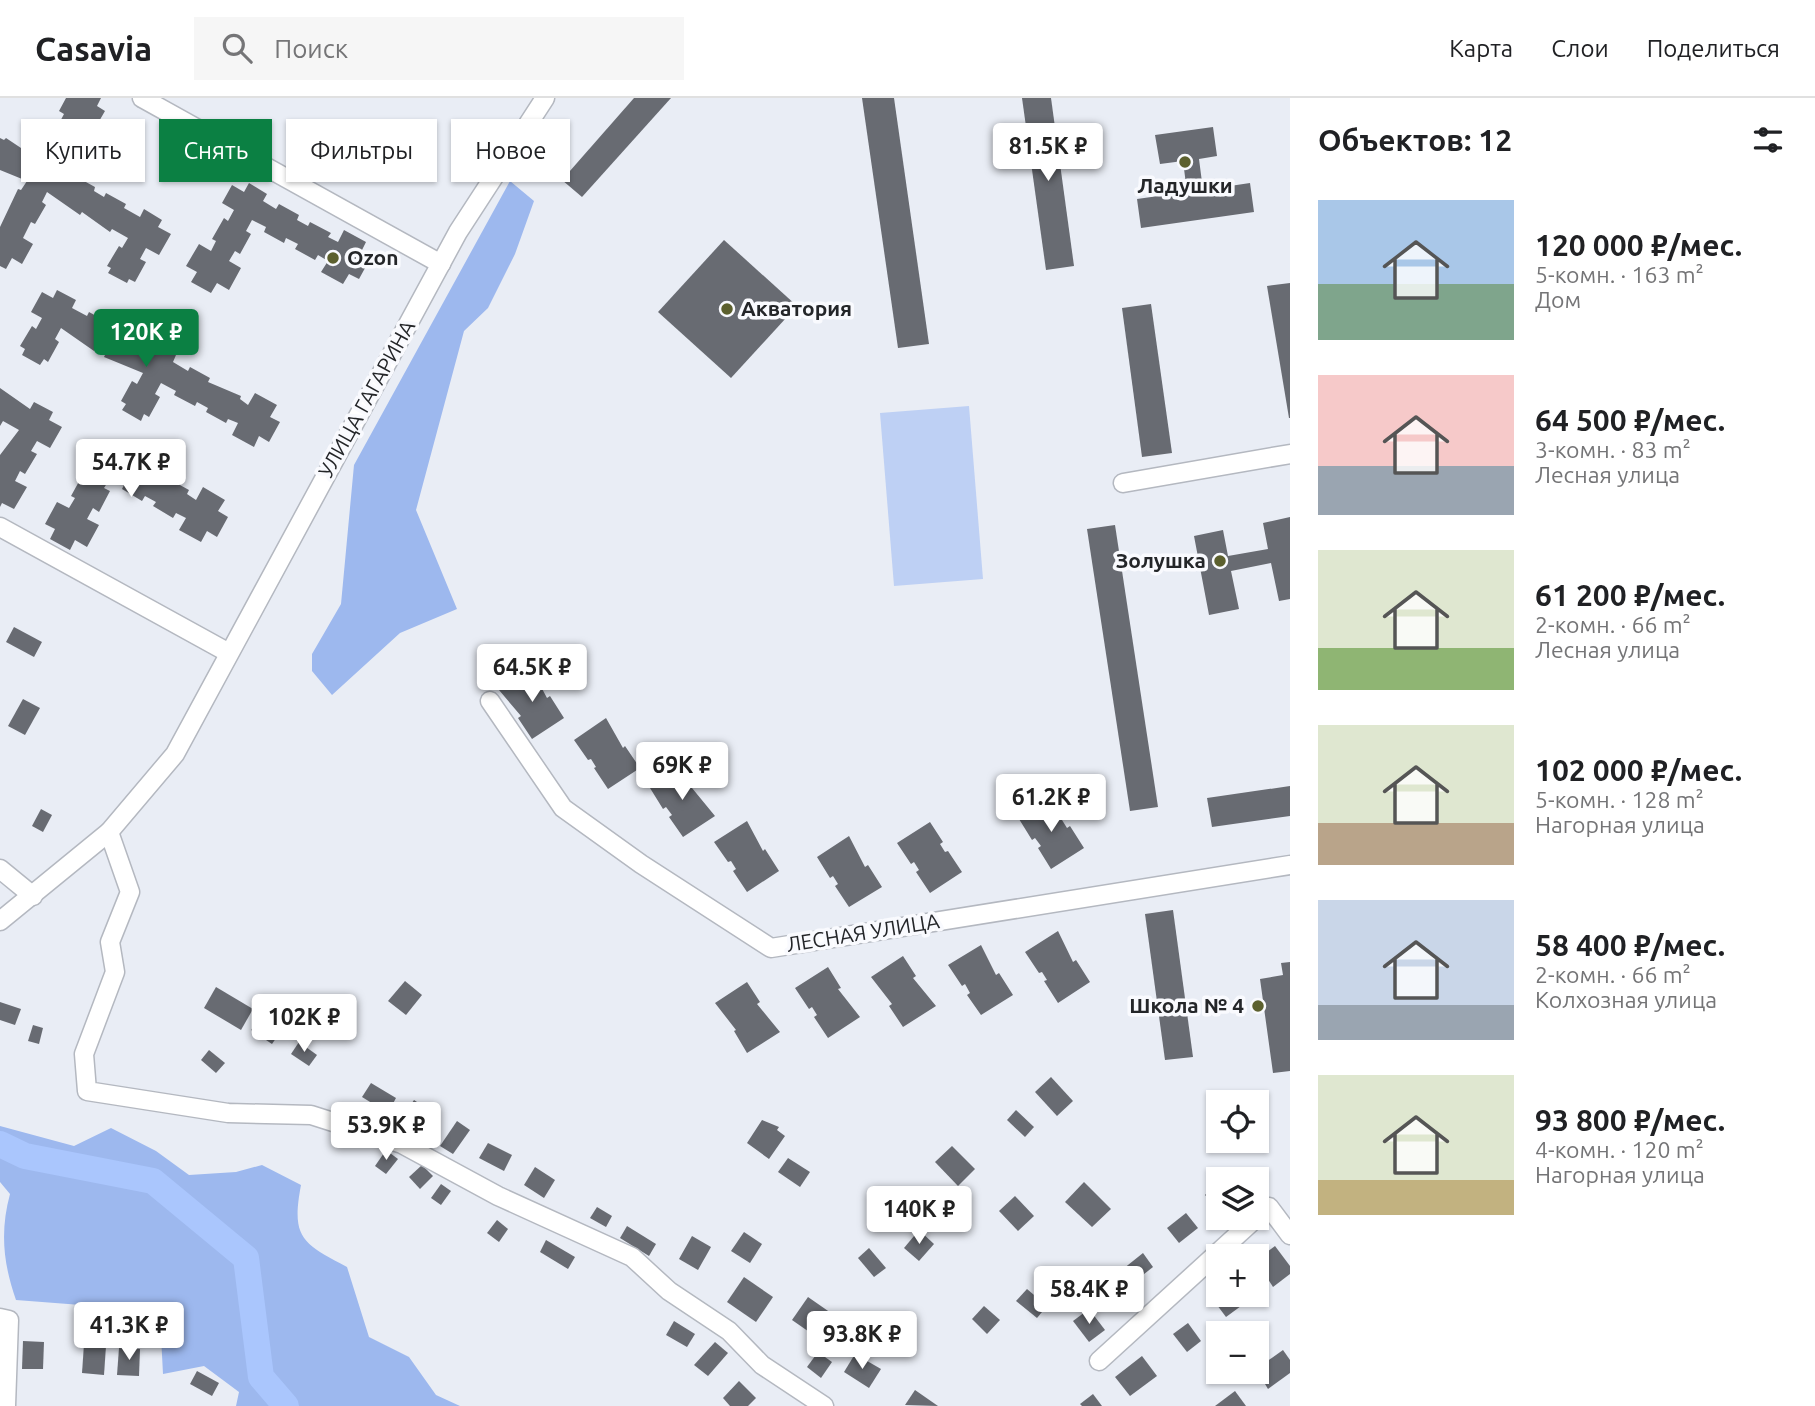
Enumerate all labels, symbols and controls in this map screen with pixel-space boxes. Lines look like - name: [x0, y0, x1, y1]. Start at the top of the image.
- search box: [194, 17, 684, 80]
- icon: search: [218, 29, 256, 67]
- text: Casavia: [35, 30, 152, 67]
- text: Поиск: [274, 34, 348, 63]
- text: Карта: [1449, 35, 1513, 62]
- text: Слои: [1551, 35, 1609, 62]
- text: Поделиться: [1647, 35, 1780, 62]
- chip: Купить: [21, 119, 145, 182]
- chip: Снять: [159, 119, 272, 182]
- chip: Фильтры: [286, 119, 437, 182]
- chip: Новое: [451, 119, 570, 182]
- icon: filters: [1749, 121, 1787, 159]
- pin: 81.5K ₽: [983, 123, 1113, 183]
- text: Объектов: 12: [1318, 123, 1512, 157]
- text: 81.5K ₽: [1009, 133, 1087, 158]
- marker: Ладушки: [1177, 154, 1193, 170]
- place label: Ладушки: [1137, 173, 1233, 197]
- icon: home: [1374, 228, 1458, 312]
- text: 120 000 ₽/мес.: [1535, 228, 1742, 262]
- place label: Ozon: [347, 245, 398, 269]
- marker: Ozon: [325, 250, 341, 266]
- text: 5-комн. · 163 m²: [1535, 262, 1704, 287]
- text: Дом: [1535, 287, 1581, 312]
- place label: Акватория: [741, 296, 852, 320]
- marker: Акватория: [719, 301, 735, 317]
- pin: 120K ₽: [89, 310, 203, 369]
- street label: УЛИЦА ГАГАРИНА: [313, 315, 419, 481]
- text: 120K ₽: [110, 319, 182, 344]
- icon: home: [1374, 403, 1458, 487]
- text: 64 500 ₽/мес.: [1535, 403, 1725, 437]
- text: 3-комн. · 83 m²: [1535, 437, 1691, 462]
- pin: 54.7K ₽: [66, 440, 196, 499]
- text: 54.7K ₽: [92, 449, 170, 474]
- text: Лесная улица: [1535, 462, 1680, 487]
- place label: Золушка: [1116, 548, 1206, 572]
- marker: Золушка: [1212, 553, 1228, 569]
- icon: home: [1374, 578, 1458, 662]
- text: 61 200 ₽/мес.: [1535, 578, 1725, 612]
- text: 2-комн. · 66 m²: [1535, 612, 1691, 637]
- text: Лесная улица: [1535, 637, 1680, 662]
- pin: 64.5K ₽: [467, 644, 597, 704]
- text: 64.5K ₽: [493, 654, 571, 679]
- pin: 69K ₽: [633, 742, 731, 802]
- text: 69K ₽: [652, 752, 712, 777]
- icon: home: [1374, 753, 1458, 837]
- text: 102 000 ₽/мес.: [1535, 753, 1742, 787]
- pin: 61.2K ₽: [986, 774, 1116, 834]
- text: 61.2K ₽: [1012, 784, 1090, 809]
- text: 5-комн. · 128 m²: [1535, 787, 1704, 812]
- text: Нагорная улица: [1535, 812, 1705, 837]
- street label: ЛЕСНАЯ УЛИЦА: [785, 908, 941, 956]
- icon: home: [1374, 928, 1458, 1012]
- text: 58 400 ₽/мес.: [1535, 928, 1725, 962]
- text: 2-комн. · 66 m²: [1535, 962, 1691, 987]
- text: Колхозная улица: [1535, 987, 1717, 1012]
- place label: Школа № 4: [1129, 993, 1244, 1017]
- pin: 102K ₽: [247, 995, 361, 1054]
- marker: Школа № 4: [1250, 998, 1266, 1014]
- text: 102K ₽: [268, 1004, 340, 1029]
- map controls: [1206, 1090, 1269, 1384]
- button: locate: [1206, 1090, 1269, 1153]
- pin: 53.9K ₽: [321, 1102, 451, 1162]
- icon: home: [1374, 1103, 1458, 1187]
- text: 93 800 ₽/мес.: [1535, 1103, 1725, 1137]
- text: 53.9K ₽: [347, 1112, 425, 1137]
- text: 4-комн. · 120 m²: [1535, 1137, 1704, 1162]
- text: Нагорная улица: [1535, 1162, 1705, 1187]
- button: layers: [1206, 1167, 1269, 1230]
- pin: 140K ₽: [862, 1186, 976, 1246]
- text: 140K ₽: [883, 1196, 955, 1221]
- button: +: [1206, 1244, 1269, 1307]
- pin: 58.4K ₽: [1024, 1266, 1154, 1326]
- text: 58.4K ₽: [1050, 1276, 1128, 1301]
- pin: 41.3K ₽: [64, 1302, 194, 1362]
- text: 41.3K ₽: [90, 1312, 168, 1337]
- pin: 93.8K ₽: [797, 1312, 927, 1371]
- text: 93.8K ₽: [823, 1321, 901, 1346]
- button: −: [1206, 1321, 1269, 1384]

